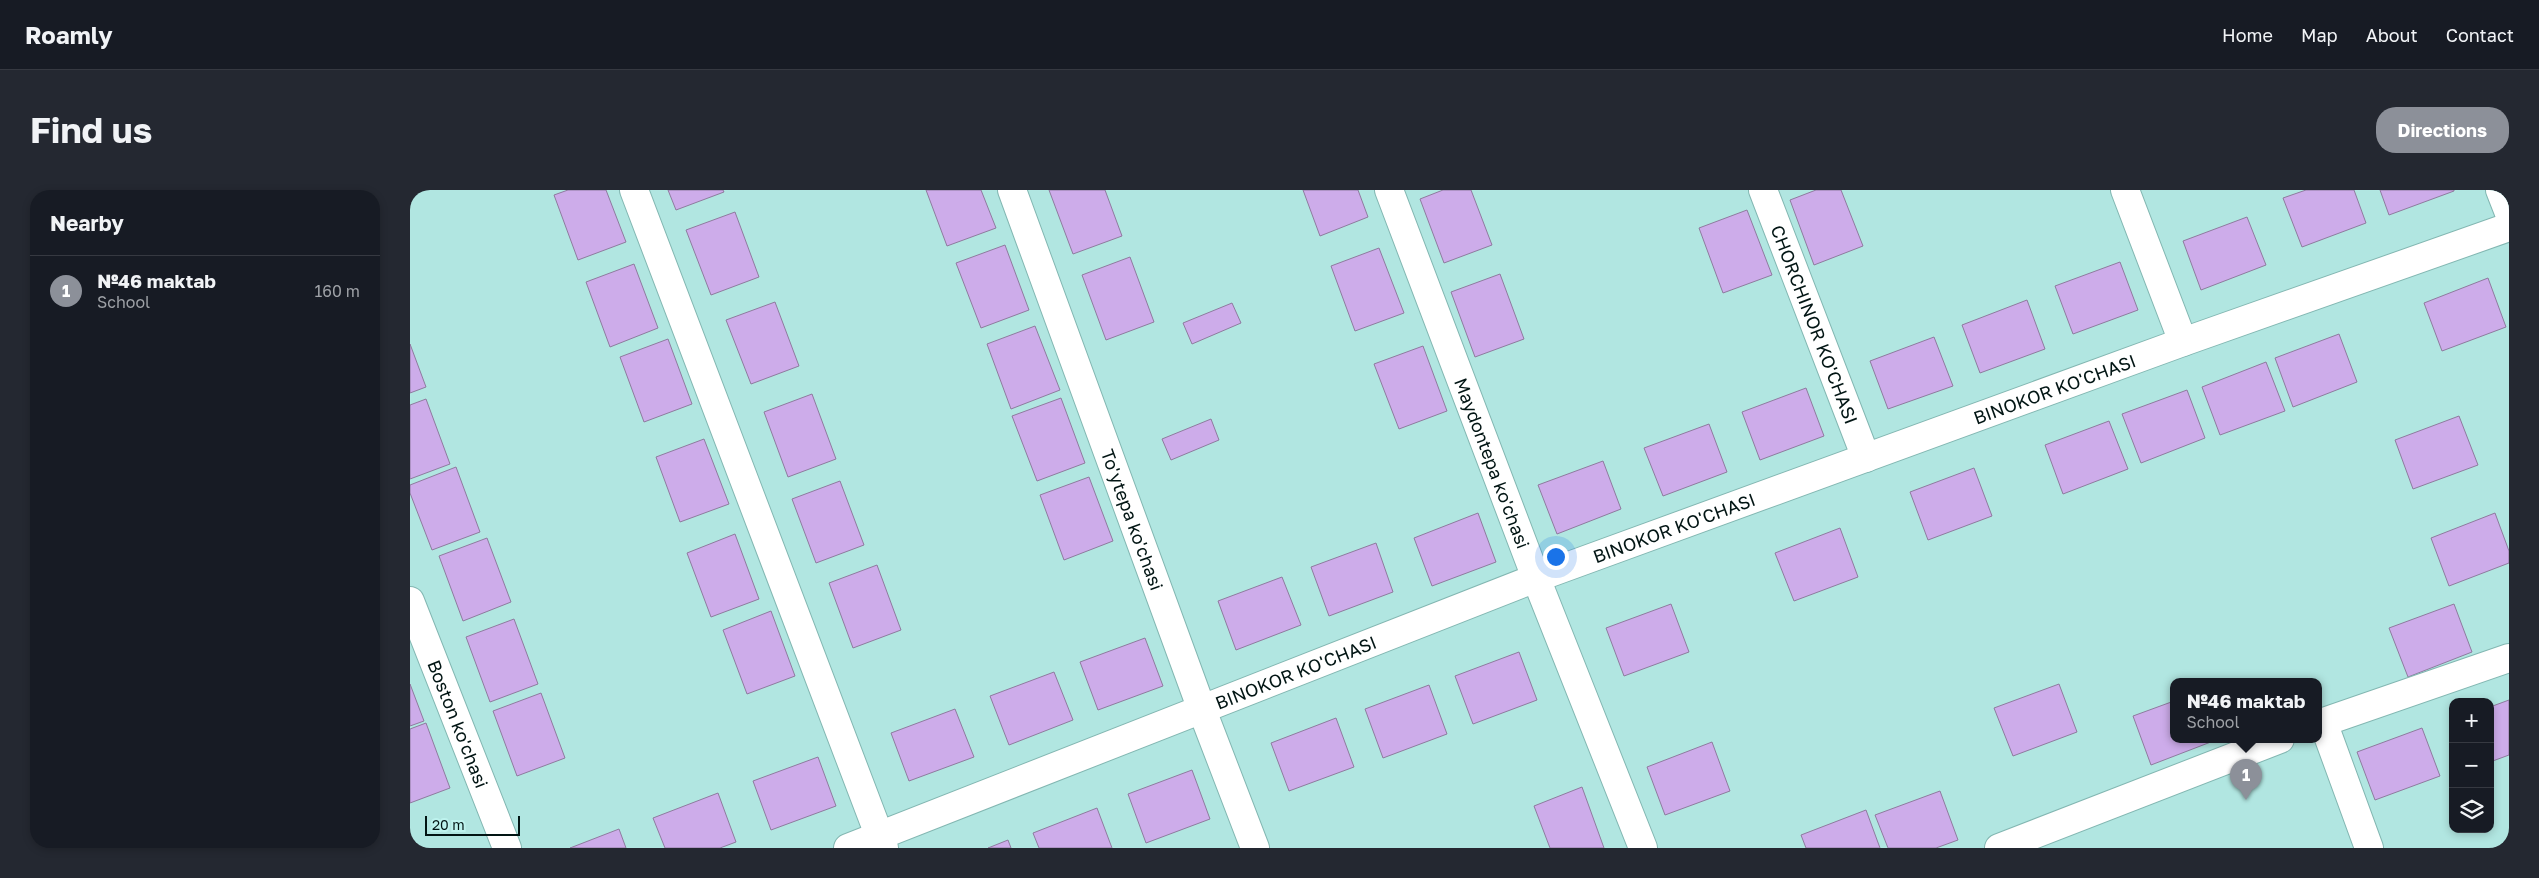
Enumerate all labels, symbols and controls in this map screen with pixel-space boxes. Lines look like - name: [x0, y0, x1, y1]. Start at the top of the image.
- text: Roamly: [25, 20, 113, 49]
- text: Home: [2222, 24, 2273, 46]
- text: Map: [2301, 24, 2338, 46]
- text: About: [2366, 24, 2418, 46]
- text: Contact: [2446, 24, 2514, 46]
- button: Directions: [2376, 107, 2509, 153]
- text: Find us: [30, 109, 152, 151]
- text: Nearby: [50, 210, 124, 236]
- street label: CHORCHINOR KO'CHASI: [1766, 222, 1863, 427]
- text: №46 maktab: [97, 269, 216, 292]
- text: 1: [62, 281, 70, 301]
- text: 160 m: [314, 281, 360, 301]
- text: School: [97, 292, 150, 312]
- street label: BINOKOR KO'CHASI: [1970, 349, 2139, 429]
- street label: Maydontepa ko'chasi: [1450, 375, 1535, 552]
- street label: To'ytepa ko'chasi: [1097, 446, 1168, 593]
- street label: BINOKOR KO'CHASI: [1590, 488, 1758, 567]
- your location: [1543, 544, 1569, 570]
- street label: BINOKOR KO'CHASI: [1212, 631, 1379, 714]
- street label: Boston ko'chasi: [423, 657, 493, 791]
- popup: [2170, 678, 2322, 743]
- text: №46 maktab: [2186, 689, 2306, 712]
- map controls: [2449, 698, 2494, 833]
- button: +: [2449, 698, 2494, 743]
- text: School: [2186, 712, 2240, 732]
- button: −: [2449, 743, 2494, 788]
- pin: 1: [2230, 759, 2262, 800]
- button: layers: [2449, 788, 2494, 833]
- scale bar: [425, 813, 520, 836]
- text: 20 m: [432, 816, 465, 833]

